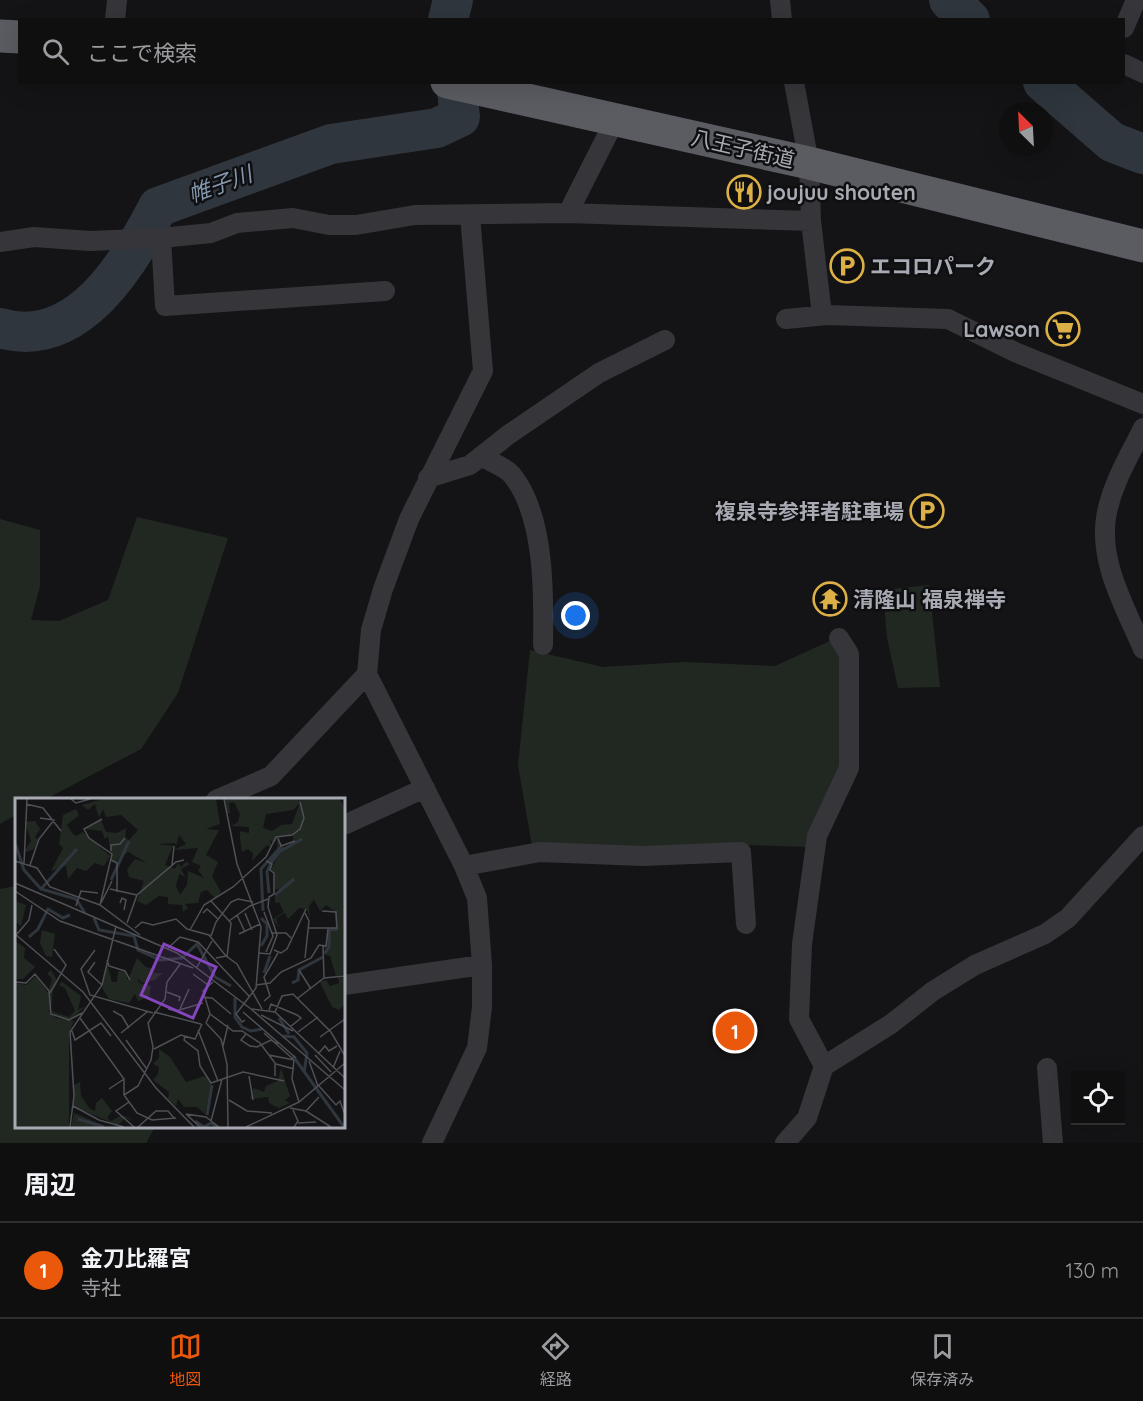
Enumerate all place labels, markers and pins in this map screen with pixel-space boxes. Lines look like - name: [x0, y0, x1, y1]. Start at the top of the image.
- restaurant icon: joujuu shouten: [726, 174, 762, 210]
- place label: joujuu shouten: [766, 179, 916, 205]
- parking icon: エコロパーク: [829, 248, 865, 284]
- place label: エコロパーク: [870, 253, 996, 279]
- supermarket icon: Lawson: [1045, 311, 1081, 347]
- place label: Lawson: [963, 316, 1040, 342]
- parking icon: 複泉寺参拝者駐車場: [909, 493, 945, 529]
- place label: 複泉寺参拝者駐車場: [715, 498, 904, 524]
- temple icon: 清隆山 福泉禅寺: [812, 581, 848, 617]
- place label: 清隆山 福泉禅寺: [853, 586, 1006, 612]
- pin: 1: [716, 1008, 754, 1054]

